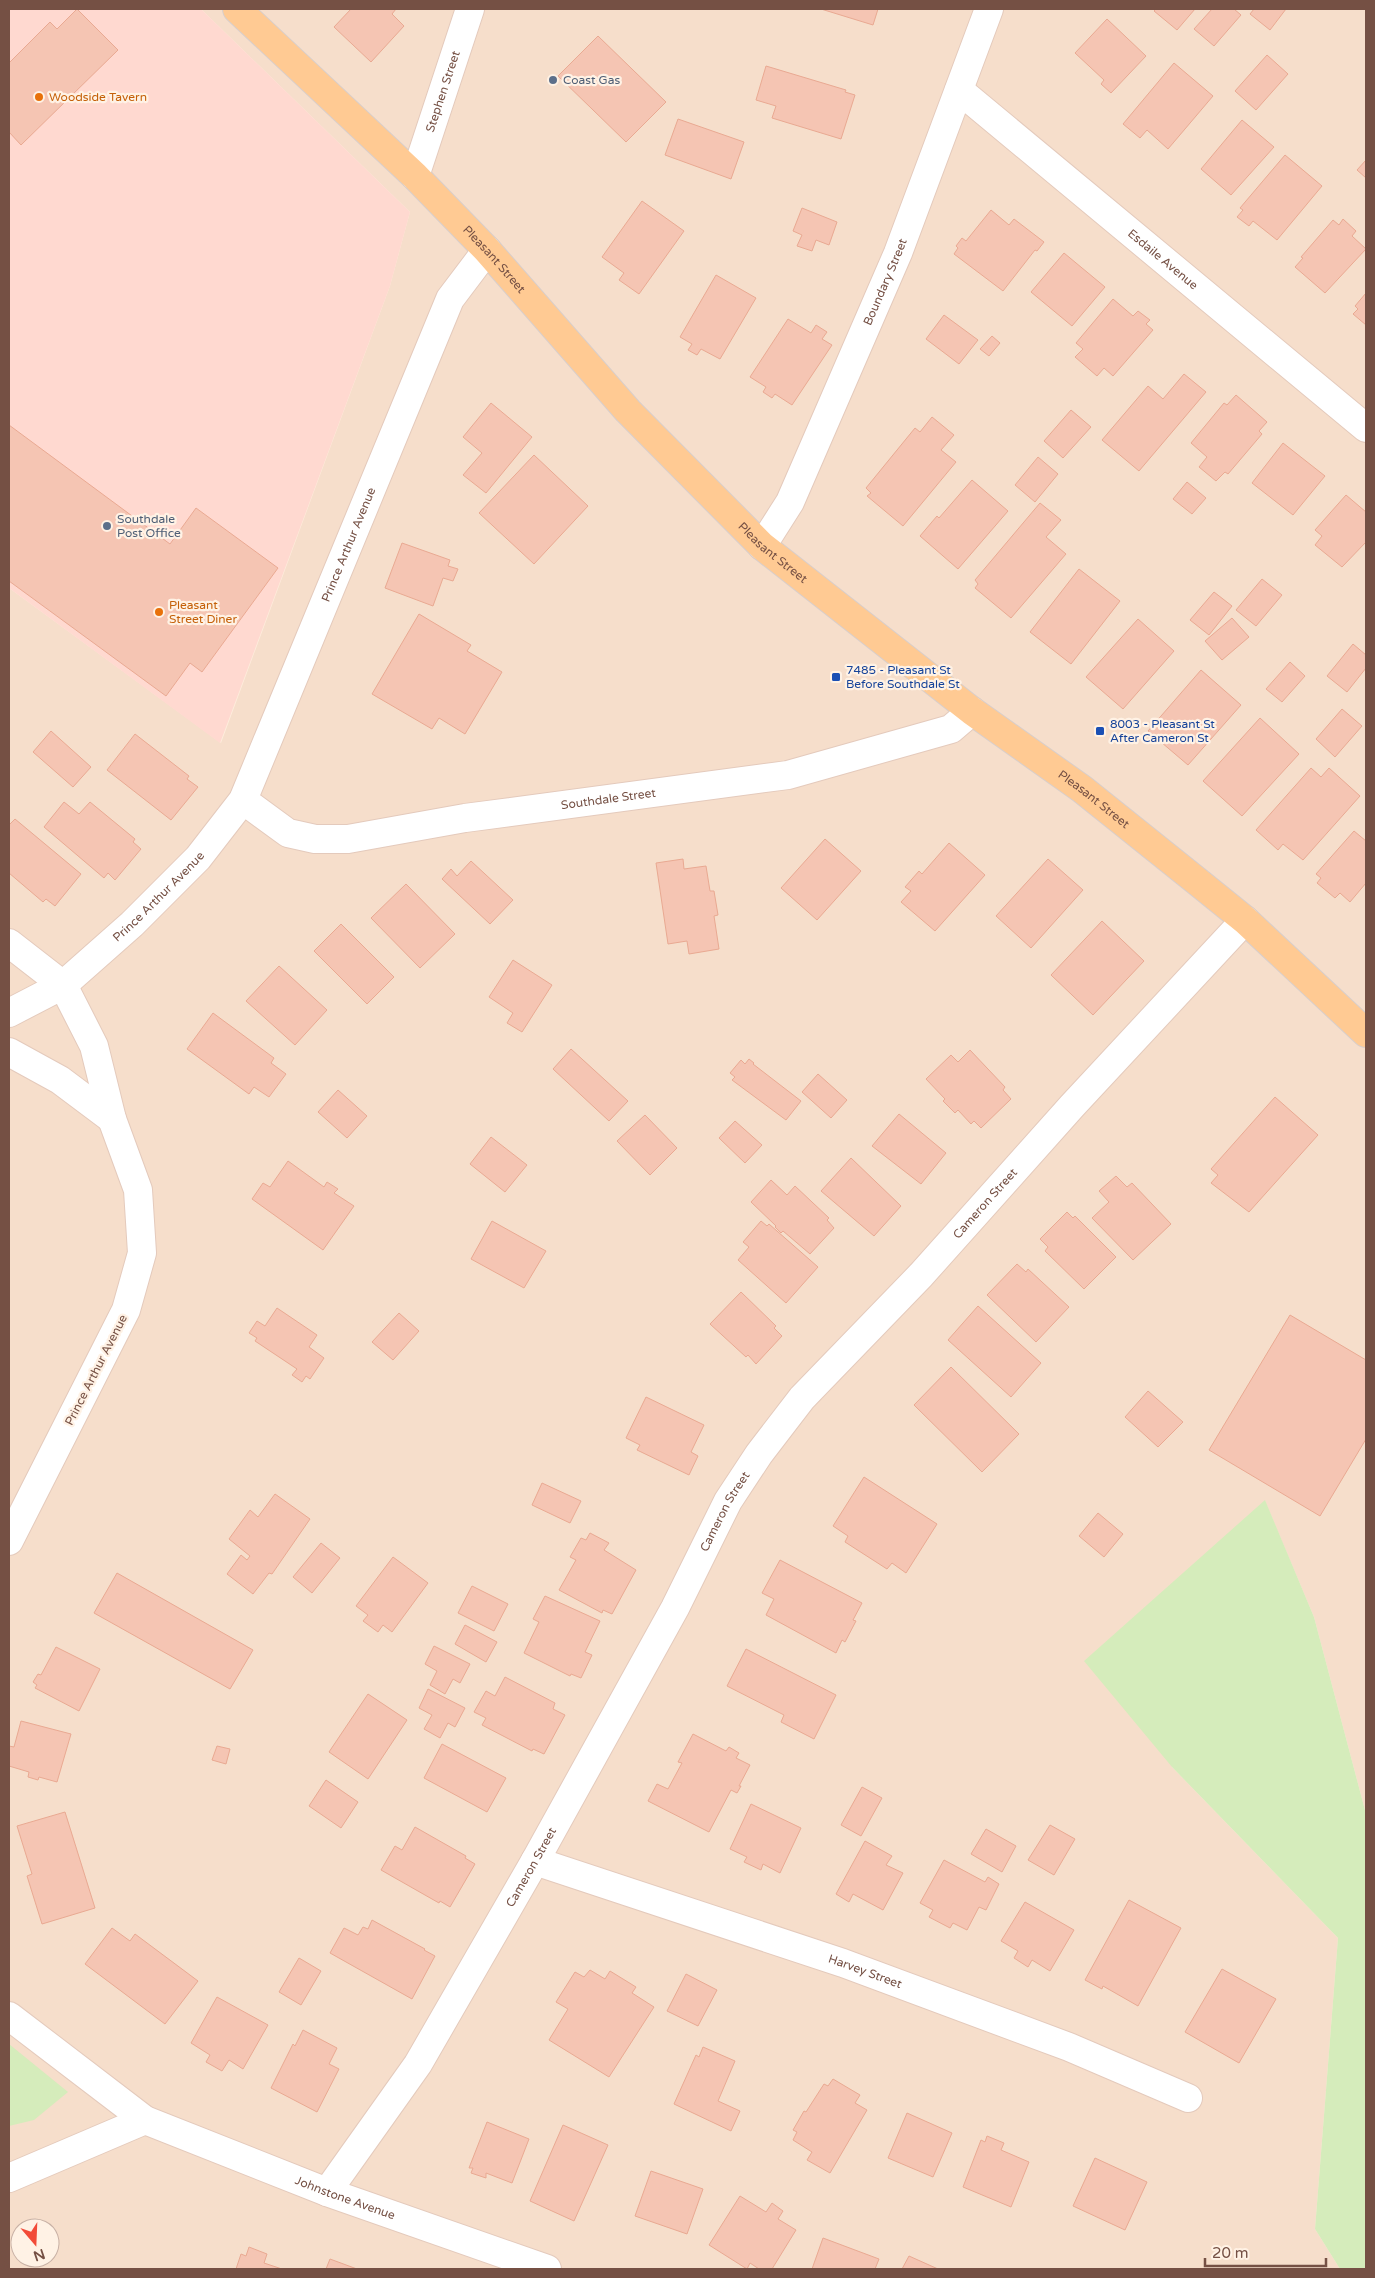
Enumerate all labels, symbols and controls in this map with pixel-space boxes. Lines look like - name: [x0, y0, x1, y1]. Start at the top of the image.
- street label: Stephen Street: [423, 49, 463, 134]
- place label: Coast Gas: [563, 73, 620, 87]
- marker: Coast Gas: [547, 74, 559, 86]
- place label: Woodside Tavern: [49, 90, 147, 104]
- marker: Woodside Tavern: [33, 91, 45, 103]
- street label: Pleasant Street: [460, 223, 529, 296]
- street label: Esdaile Avenue: [1125, 226, 1201, 292]
- street label: Boundary Street: [861, 236, 910, 327]
- street label: Prince Arthur Avenue: [319, 485, 378, 604]
- place label: Southdale Post Office: [117, 512, 181, 540]
- street label: Pleasant Street: [735, 519, 810, 586]
- marker: Southdale Post Office: [101, 520, 113, 532]
- place label: Pleasant Street Diner: [169, 598, 237, 626]
- marker: Pleasant Street Diner: [153, 606, 165, 618]
- place label: 7485 - Pleasant St Before Southdale St: [846, 663, 960, 691]
- marker: 7485 - Pleasant St Before Southdale St: [830, 671, 842, 683]
- place label: 8003 - Pleasant St After Cameron St: [1110, 717, 1215, 745]
- marker: 8003 - Pleasant St After Cameron St: [1094, 725, 1106, 737]
- street label: Pleasant Street: [1055, 767, 1132, 831]
- street label: Southdale Street: [560, 786, 657, 812]
- street label: Prince Arthur Avenue: [110, 849, 207, 945]
- street label: Cameron Street: [950, 1165, 1020, 1241]
- street label: Prince Arthur Avenue: [62, 1312, 130, 1428]
- street label: Cameron Street: [697, 1469, 753, 1554]
- street label: Cameron Street: [503, 1825, 559, 1910]
- street label: Harvey Street: [826, 1952, 904, 1991]
- street label: Johnstone Avenue: [293, 2173, 397, 2222]
- north arrow: [10, 2218, 60, 2268]
- scale bar: [1205, 2236, 1326, 2268]
- text: 20 m: [1212, 2244, 1249, 2262]
- text: N: [31, 2245, 47, 2265]

